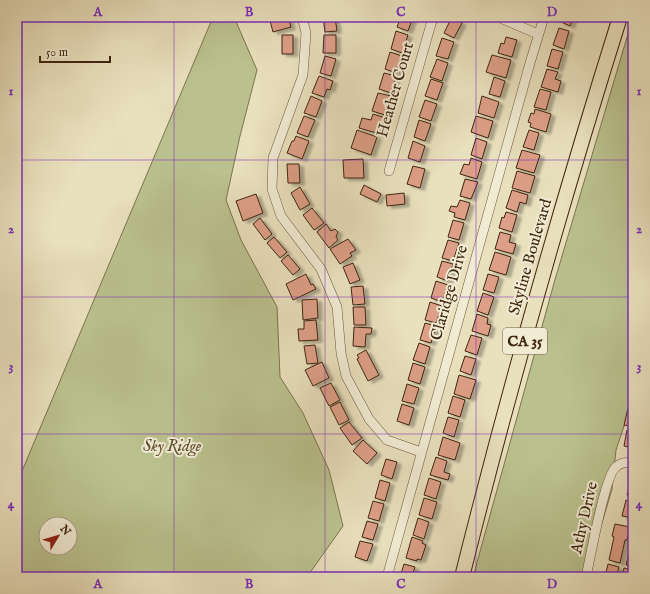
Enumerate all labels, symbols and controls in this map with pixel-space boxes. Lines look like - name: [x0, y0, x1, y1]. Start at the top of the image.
- text: A: [93, 4, 104, 21]
- text: B: [245, 4, 254, 21]
- text: C: [396, 4, 406, 21]
- text: D: [547, 4, 558, 21]
- scale bar: [40, 38, 110, 64]
- street label: Heather Court: [373, 40, 419, 140]
- text: 50 m: [46, 45, 68, 60]
- text: 1: [9, 83, 14, 100]
- text: 1: [637, 83, 642, 100]
- street label: Skyline Boulevard: [505, 196, 557, 317]
- text: 2: [8, 221, 14, 238]
- text: 2: [636, 221, 642, 238]
- street label: Claridge Drive: [427, 243, 473, 343]
- road number: CA 35: [503, 328, 547, 354]
- text: 3: [9, 358, 14, 375]
- text: 3: [637, 358, 642, 375]
- park label: Sky Ridge: [143, 437, 202, 457]
- street label: Athy Drive: [567, 480, 603, 557]
- text: 4: [8, 496, 15, 513]
- text: 4: [636, 496, 643, 513]
- north arrow: [38, 516, 78, 556]
- text: N: [56, 522, 74, 539]
- text: A: [93, 576, 104, 593]
- text: B: [245, 576, 254, 593]
- text: C: [396, 576, 406, 593]
- text: D: [547, 576, 558, 593]

